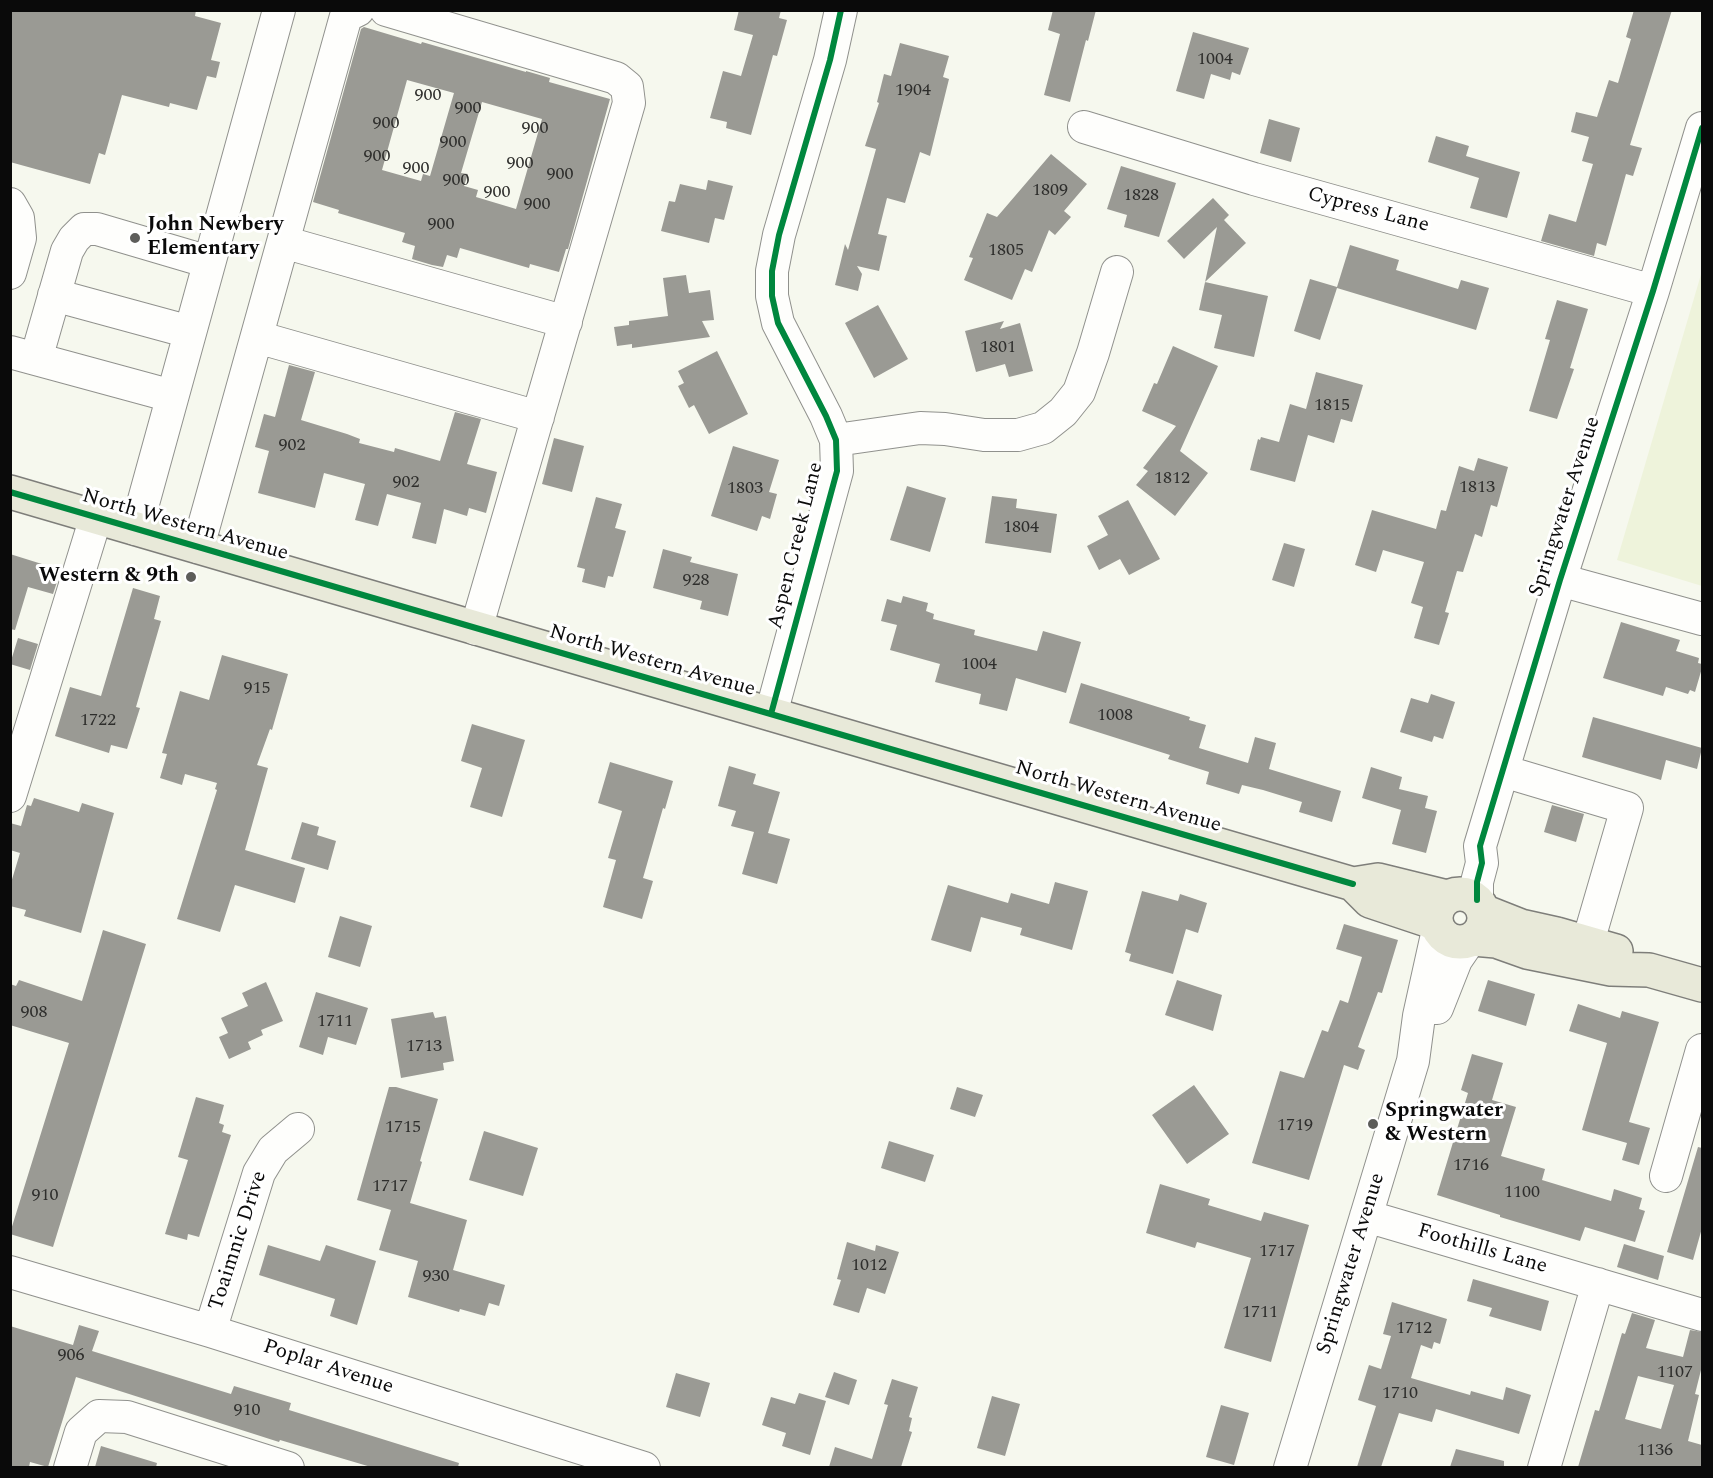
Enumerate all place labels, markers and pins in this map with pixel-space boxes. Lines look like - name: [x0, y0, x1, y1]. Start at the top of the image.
- place label: John Newbery Elementary: [147, 213, 283, 263]
- marker: John Newbery Elementary: [128, 231, 142, 245]
- place label: Western & 9th: [39, 564, 179, 590]
- marker: Western & 9th: [184, 570, 198, 584]
- place label: Springwater & Western: [1385, 1099, 1503, 1149]
- marker: Springwater & Western: [1366, 1117, 1380, 1131]

